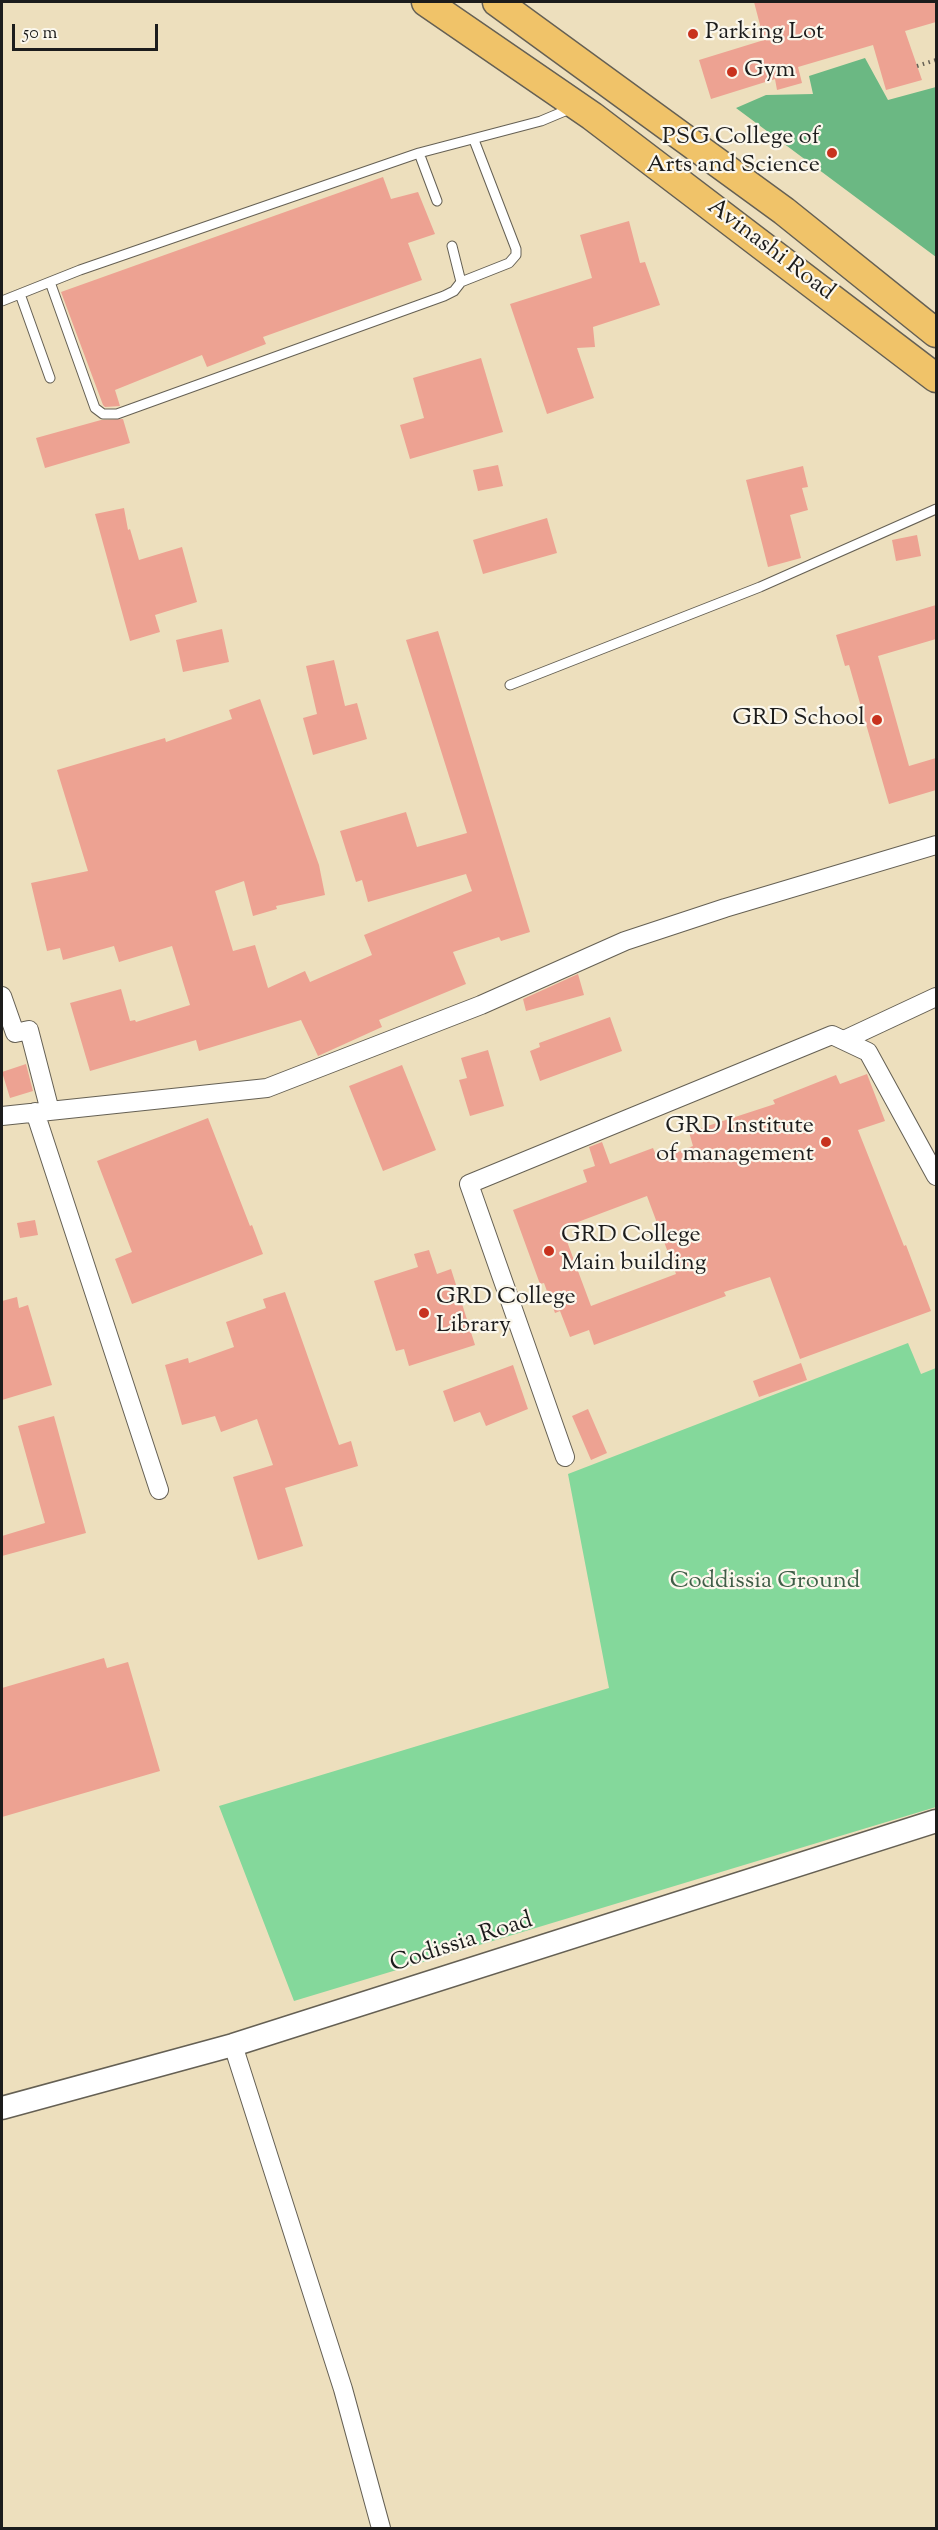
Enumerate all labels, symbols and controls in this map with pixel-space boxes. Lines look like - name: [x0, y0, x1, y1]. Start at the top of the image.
- scale bar: [15, 12, 160, 50]
- place label: Parking Lot: [705, 20, 824, 48]
- text: 50 m: [23, 21, 57, 47]
- marker: Parking Lot: [686, 27, 700, 41]
- place label: Gym: [744, 58, 795, 86]
- marker: Gym: [725, 65, 739, 79]
- place label: PSG College of Arts and Science: [647, 125, 820, 181]
- marker: PSG College of Arts and Science: [825, 146, 839, 160]
- street label: Avinashi Road: [701, 194, 839, 308]
- place label: GRD School: [732, 706, 865, 734]
- marker: GRD School: [870, 713, 884, 727]
- place label: GRD Institute of management: [656, 1114, 814, 1170]
- marker: GRD Institute of management: [819, 1135, 833, 1149]
- place label: GRD College Main building: [561, 1223, 706, 1279]
- marker: GRD College Main building: [542, 1244, 556, 1258]
- place label: GRD College Library: [436, 1285, 576, 1341]
- marker: GRD College Library: [417, 1306, 431, 1320]
- park label: Coddissia Ground: [670, 1569, 860, 1597]
- street label: Codissia Road: [387, 1907, 537, 1981]

